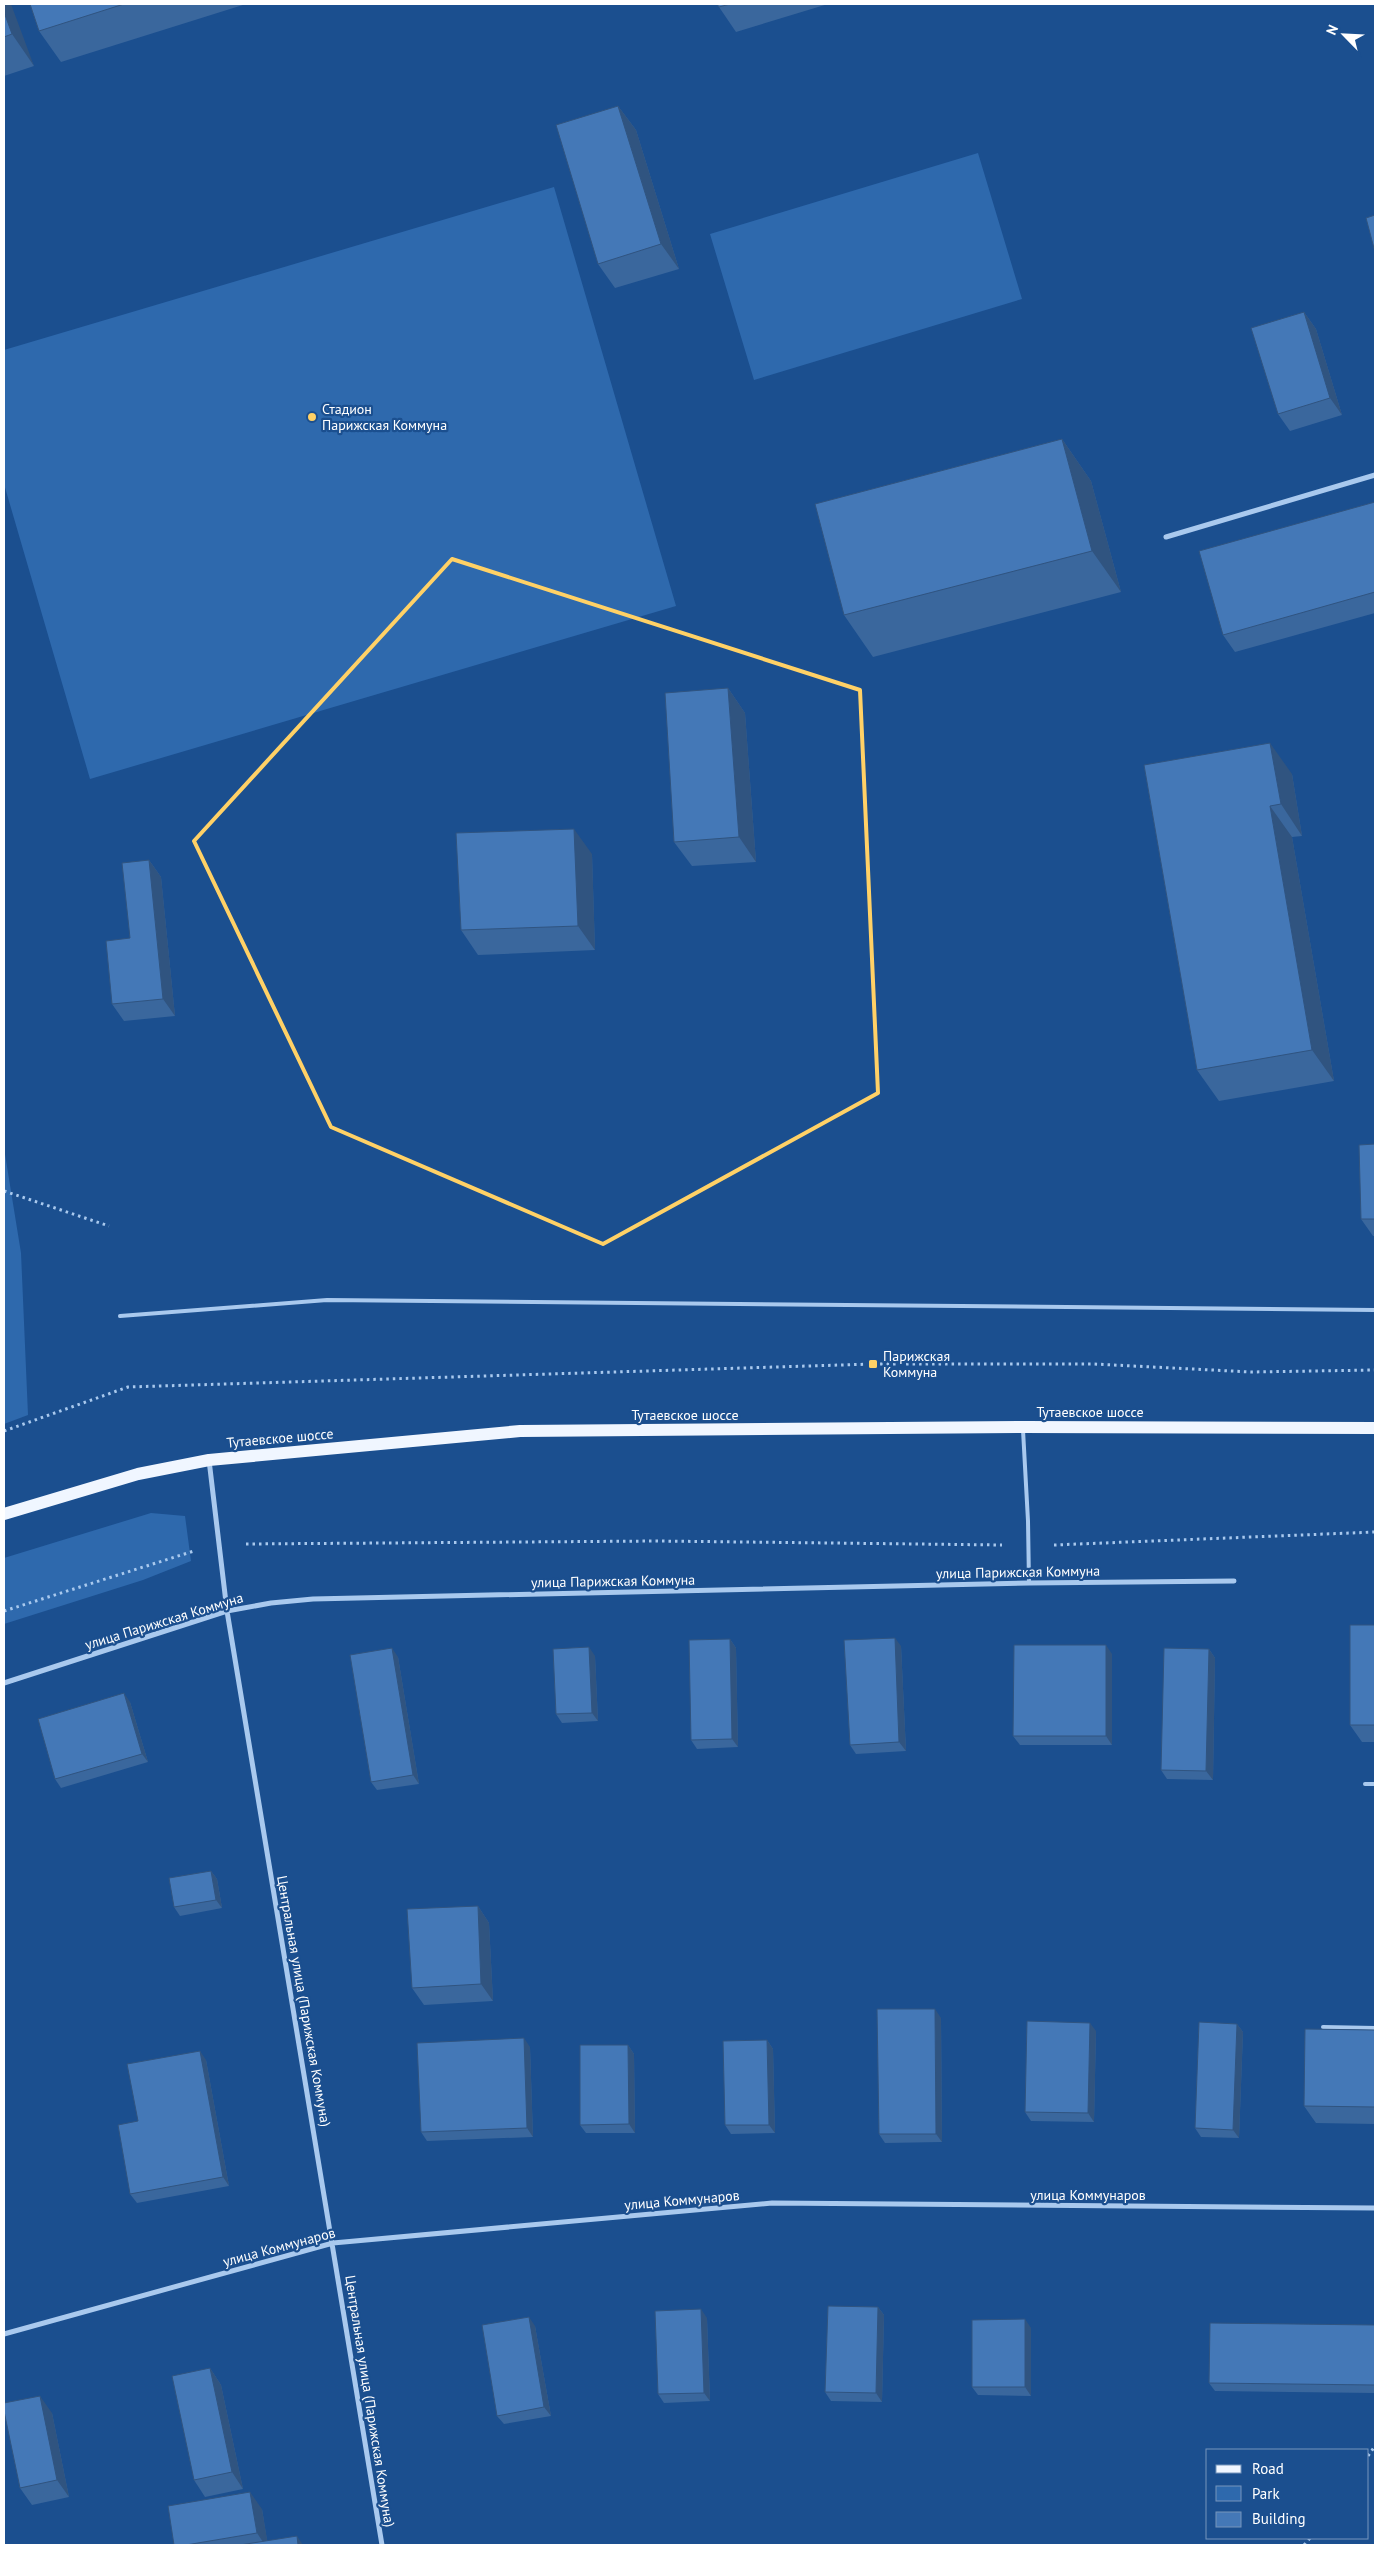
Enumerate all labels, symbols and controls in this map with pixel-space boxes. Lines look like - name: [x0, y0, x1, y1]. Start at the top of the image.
- north arrow: [1319, 10, 1369, 60]
- text: N: [1322, 22, 1342, 38]
- place label: Стадион Парижская Коммуна: [322, 400, 447, 434]
- marker: Стадион Парижская Коммуна: [306, 411, 318, 423]
- place label: Парижская Коммуна: [883, 1347, 950, 1381]
- marker: Парижская Коммуна: [867, 1358, 879, 1370]
- street label: Тутаевское шоссе: [1036, 1403, 1144, 1421]
- street label: Тутаевское шоссе: [631, 1406, 739, 1424]
- street label: Тутаевское шоссе: [226, 1424, 334, 1452]
- street label: улица Парижская Коммуна: [936, 1562, 1100, 1582]
- street label: улица Парижская Коммуна: [531, 1571, 695, 1591]
- street label: улица Парижская Коммуна: [83, 1588, 245, 1654]
- street label: Центральная улица (Парижская Коммуна): [273, 1874, 335, 2128]
- street label: улица Коммунаров: [624, 2186, 740, 2214]
- street label: улица Коммунаров: [1030, 2186, 1146, 2204]
- street label: улица Коммунаров: [221, 2223, 337, 2271]
- street label: Центральная улица (Парижская Коммуна): [341, 2274, 399, 2528]
- legend: [1206, 2449, 1369, 2539]
- text: Road: [1252, 2459, 1284, 2478]
- text: Park: [1252, 2484, 1280, 2503]
- text: Building: [1252, 2509, 1306, 2528]

